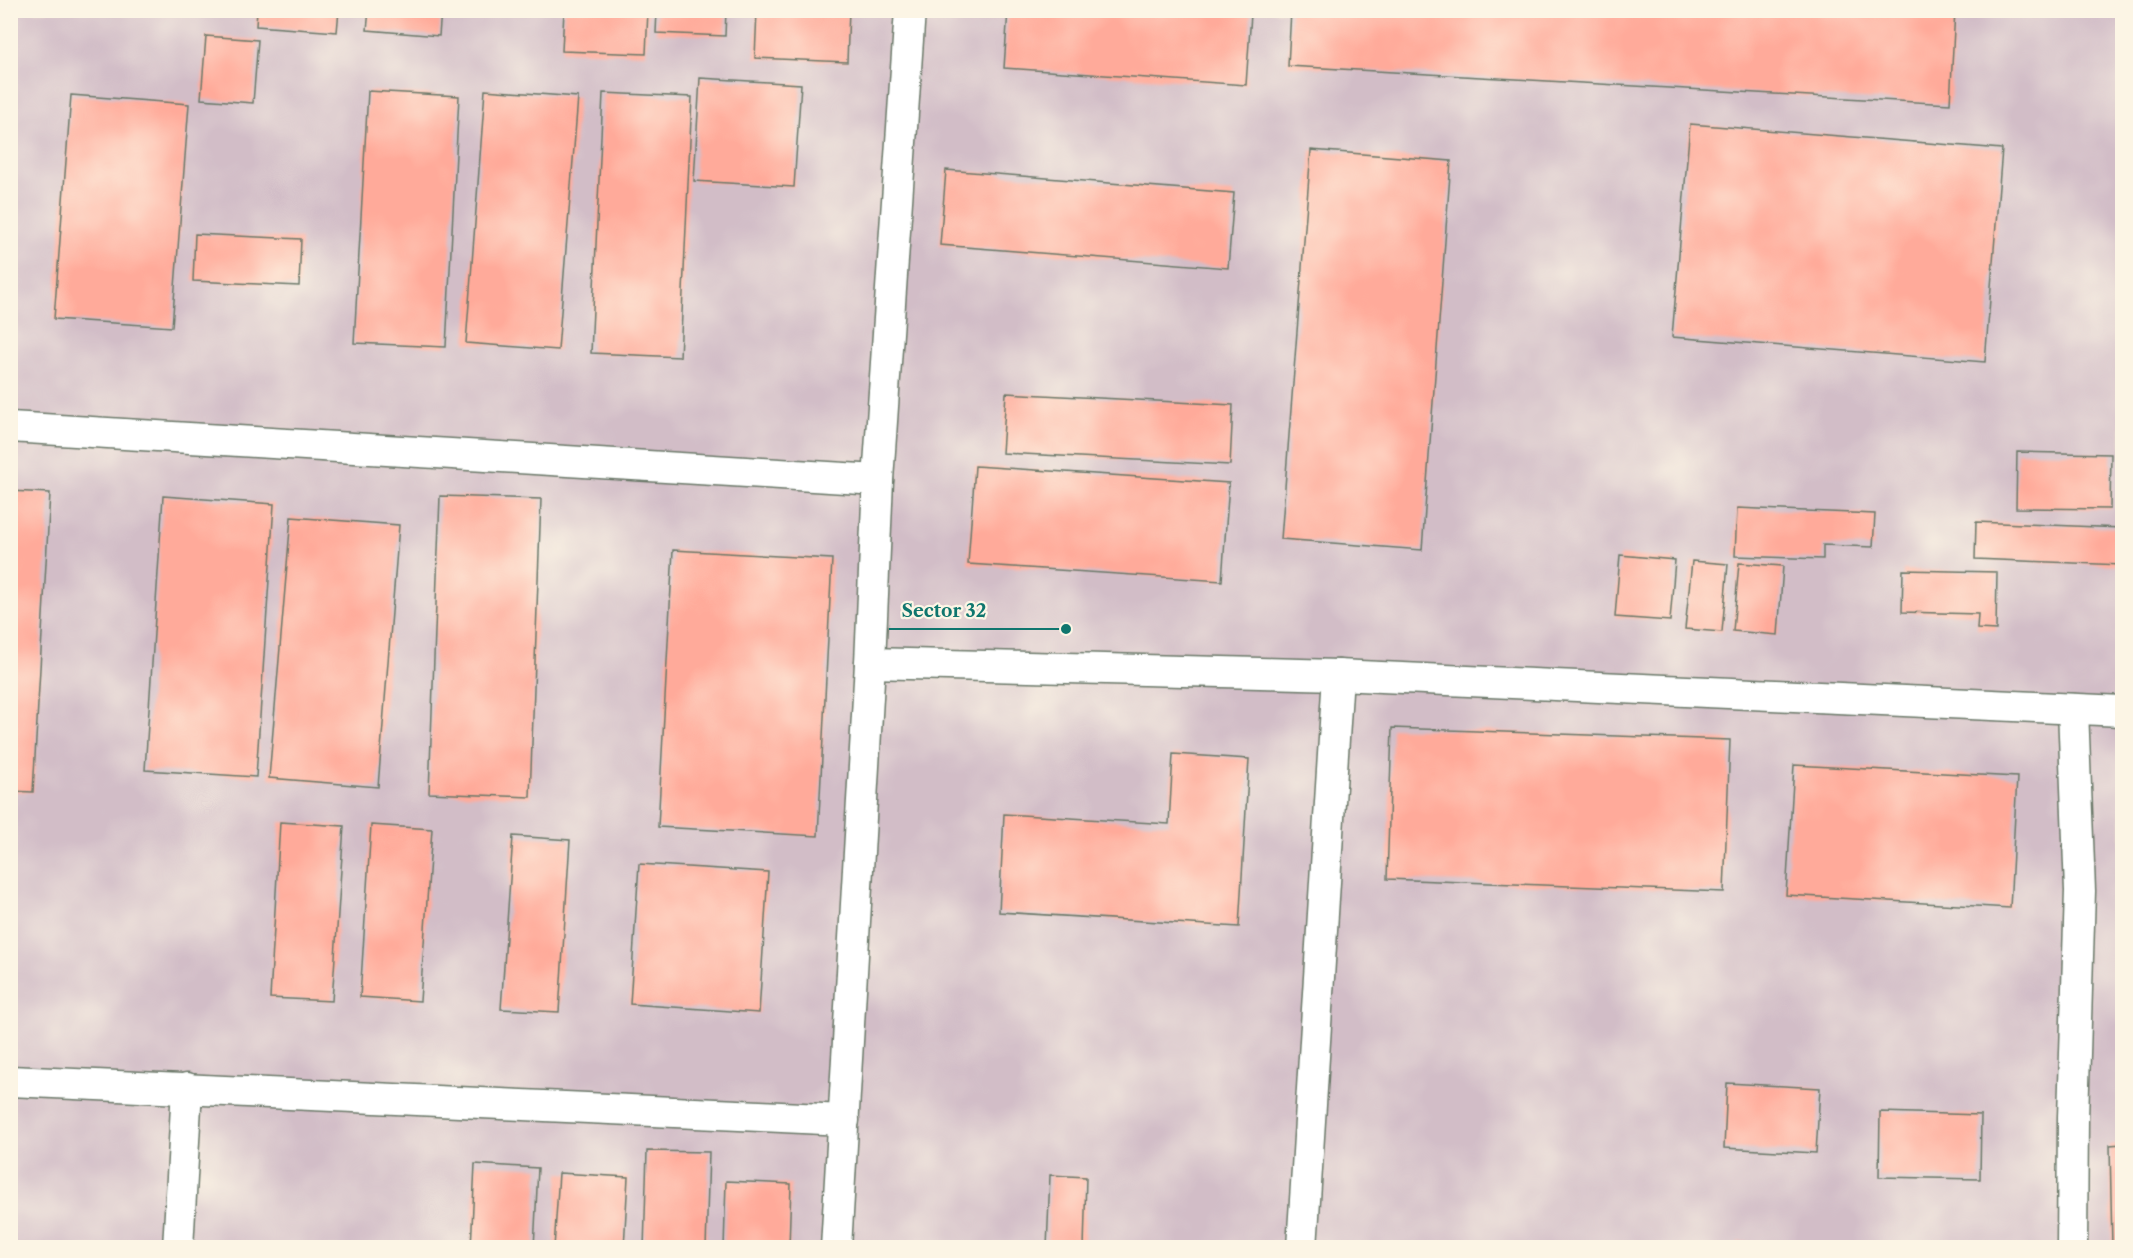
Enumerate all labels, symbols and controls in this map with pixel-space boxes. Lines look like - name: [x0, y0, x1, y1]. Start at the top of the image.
- callout: Sector 32: [889, 593, 998, 629]
- text: Sector 32: [902, 600, 986, 622]

